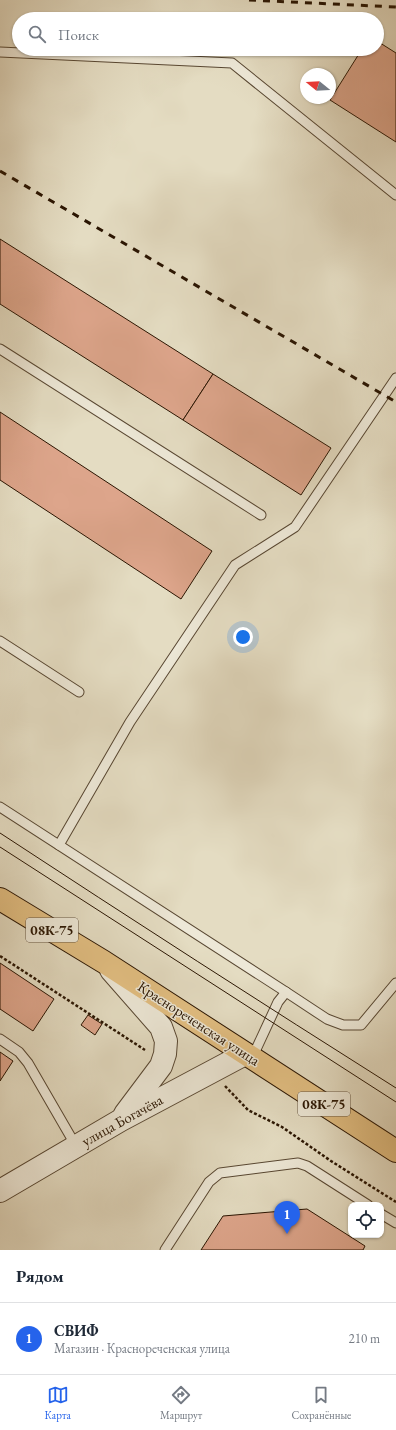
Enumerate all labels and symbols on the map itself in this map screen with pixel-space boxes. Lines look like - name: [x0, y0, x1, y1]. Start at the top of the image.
- north arrow: [300, 68, 336, 104]
- your location: [233, 627, 253, 647]
- road number: 08К-75: [26, 918, 78, 942]
- street label: Краснореченская улица: [134, 976, 264, 1070]
- street label: улица Богачёва: [78, 1090, 166, 1150]
- road number: 08К-75: [298, 1092, 350, 1116]
- pin: 1: [274, 1201, 300, 1234]

